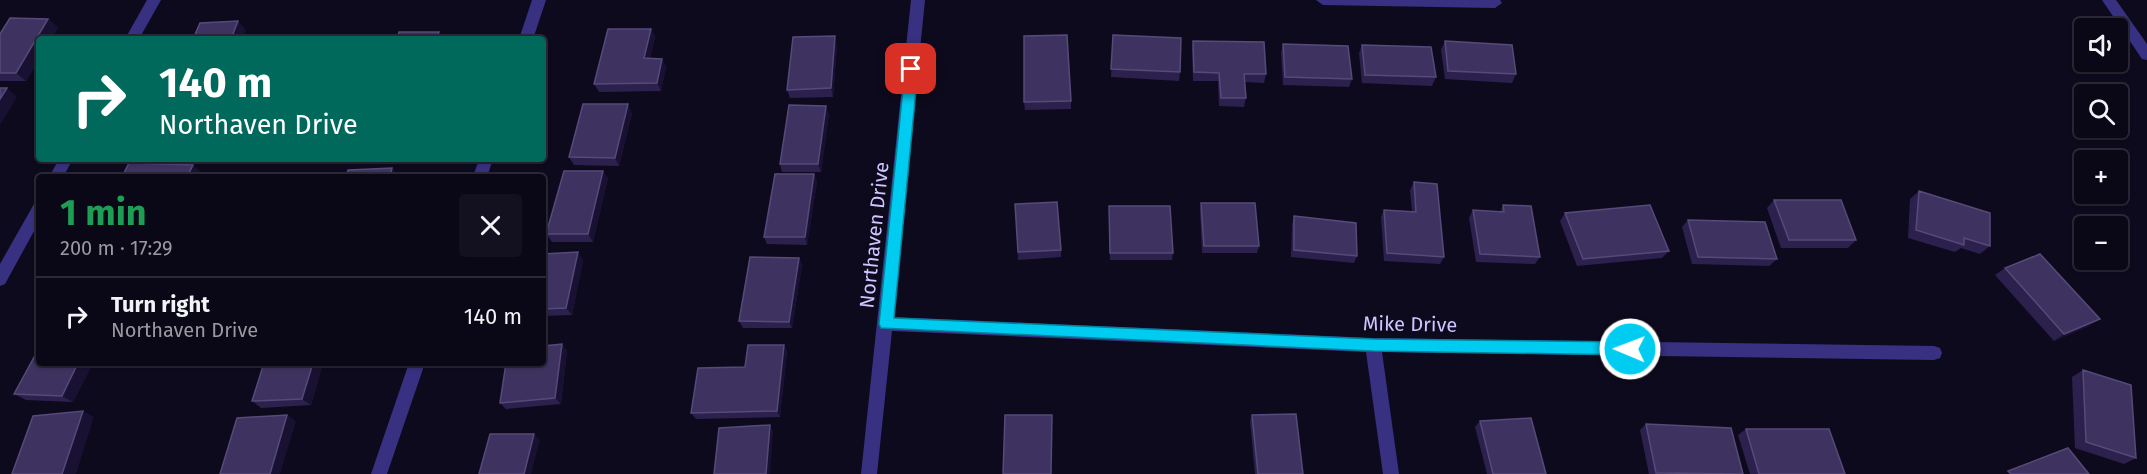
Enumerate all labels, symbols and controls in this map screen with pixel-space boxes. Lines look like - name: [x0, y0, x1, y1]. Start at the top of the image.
- map controls: [2074, 18, 2128, 270]
- button: sound: [2074, 18, 2128, 72]
- pin: [885, 43, 936, 94]
- icon: arrive: [894, 52, 927, 85]
- text: 140 m: [159, 58, 272, 108]
- icon: right: [60, 60, 138, 138]
- button: search: [2074, 84, 2128, 138]
- text: Northaven Drive: [159, 109, 358, 141]
- button: +: [2074, 150, 2128, 204]
- street label: Northaven Drive: [854, 161, 894, 309]
- text: 1 min: [60, 191, 147, 235]
- button: close: [459, 194, 522, 257]
- button: −: [2074, 216, 2128, 270]
- text: 200 m · 17:29: [60, 236, 173, 260]
- text: Turn right: [111, 291, 210, 318]
- icon: right: [60, 300, 93, 333]
- text: 140 m: [464, 303, 522, 330]
- street label: Mike Drive: [1363, 311, 1457, 337]
- position arrow: [1598, 317, 1662, 381]
- text: Northaven Drive: [111, 318, 258, 342]

